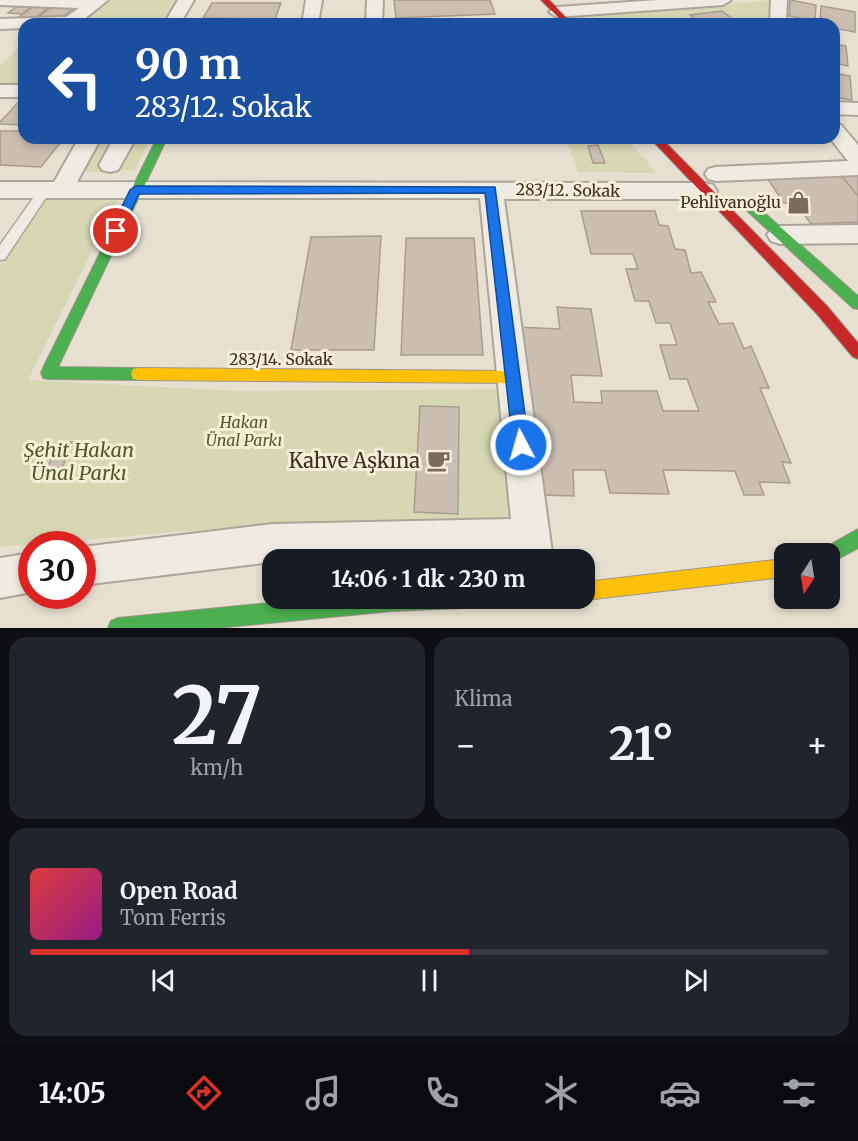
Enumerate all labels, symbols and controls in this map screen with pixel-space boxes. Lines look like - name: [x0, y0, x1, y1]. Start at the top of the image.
- text: 90 m: [135, 38, 241, 90]
- icon: left: [36, 42, 114, 120]
- text: 283/12. Sokak: [135, 90, 312, 124]
- street label: 283/12. Sokak: [516, 179, 621, 201]
- shop icon: Pehlivanoğlu: [786, 189, 812, 215]
- place label: Pehlivanoğlu: [680, 192, 781, 212]
- pin: [90, 205, 141, 256]
- icon: arrive: [99, 214, 132, 247]
- street label: 283/14. Sokak: [229, 349, 334, 369]
- park label: Hakan Ünal Parkı: [206, 412, 282, 450]
- position arrow: [489, 413, 553, 477]
- park label: Şehit Hakan Ünal Parkı: [24, 437, 134, 485]
- cafe icon: Kahve Aşkına: [425, 447, 451, 473]
- place label: Kahve Aşkına: [289, 448, 420, 473]
- speed limit sign: 30: [18, 531, 96, 609]
- north arrow: [774, 543, 840, 609]
- map controls: [774, 543, 840, 609]
- text: 14:06 · 1 dk · 230 m: [332, 565, 526, 593]
- text: 27: [172, 667, 262, 765]
- text: Klima: [455, 686, 512, 711]
- text: 21°: [609, 716, 674, 772]
- text: −: [455, 725, 477, 766]
- text: +: [806, 725, 828, 766]
- text: km/h: [190, 755, 243, 780]
- text: Open Road: [120, 877, 238, 905]
- text: Tom Ferris: [120, 905, 226, 930]
- icon: previous: [147, 964, 180, 997]
- icon: pause: [413, 964, 446, 997]
- icon: next: [679, 964, 712, 997]
- icon: directions: [183, 1072, 225, 1114]
- icon: music: [302, 1072, 344, 1114]
- icon: phone: [421, 1072, 463, 1114]
- icon: climate: [540, 1072, 582, 1114]
- icon: car: [659, 1072, 701, 1114]
- icon: filters: [778, 1072, 820, 1114]
- text: 14:05: [38, 1076, 106, 1110]

